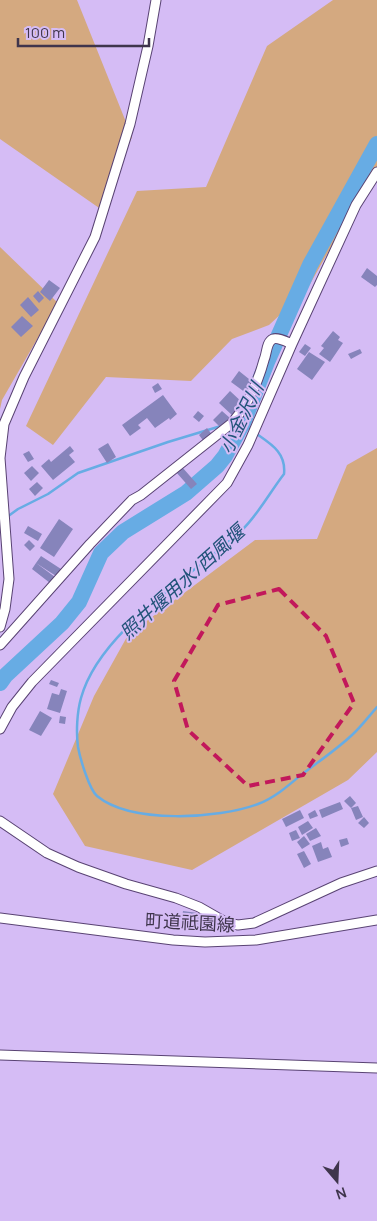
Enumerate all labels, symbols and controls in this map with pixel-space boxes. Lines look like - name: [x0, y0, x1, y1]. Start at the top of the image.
- scale bar: [18, 15, 149, 47]
- text: 100 m: [25, 22, 65, 43]
- water label: 小金沢川: [213, 376, 270, 458]
- water label: 照井堰用水/西風堰: [114, 517, 252, 645]
- street label: 町道祗園線: [144, 908, 236, 936]
- north arrow: [312, 1156, 362, 1206]
- text: N: [334, 1183, 349, 1204]

